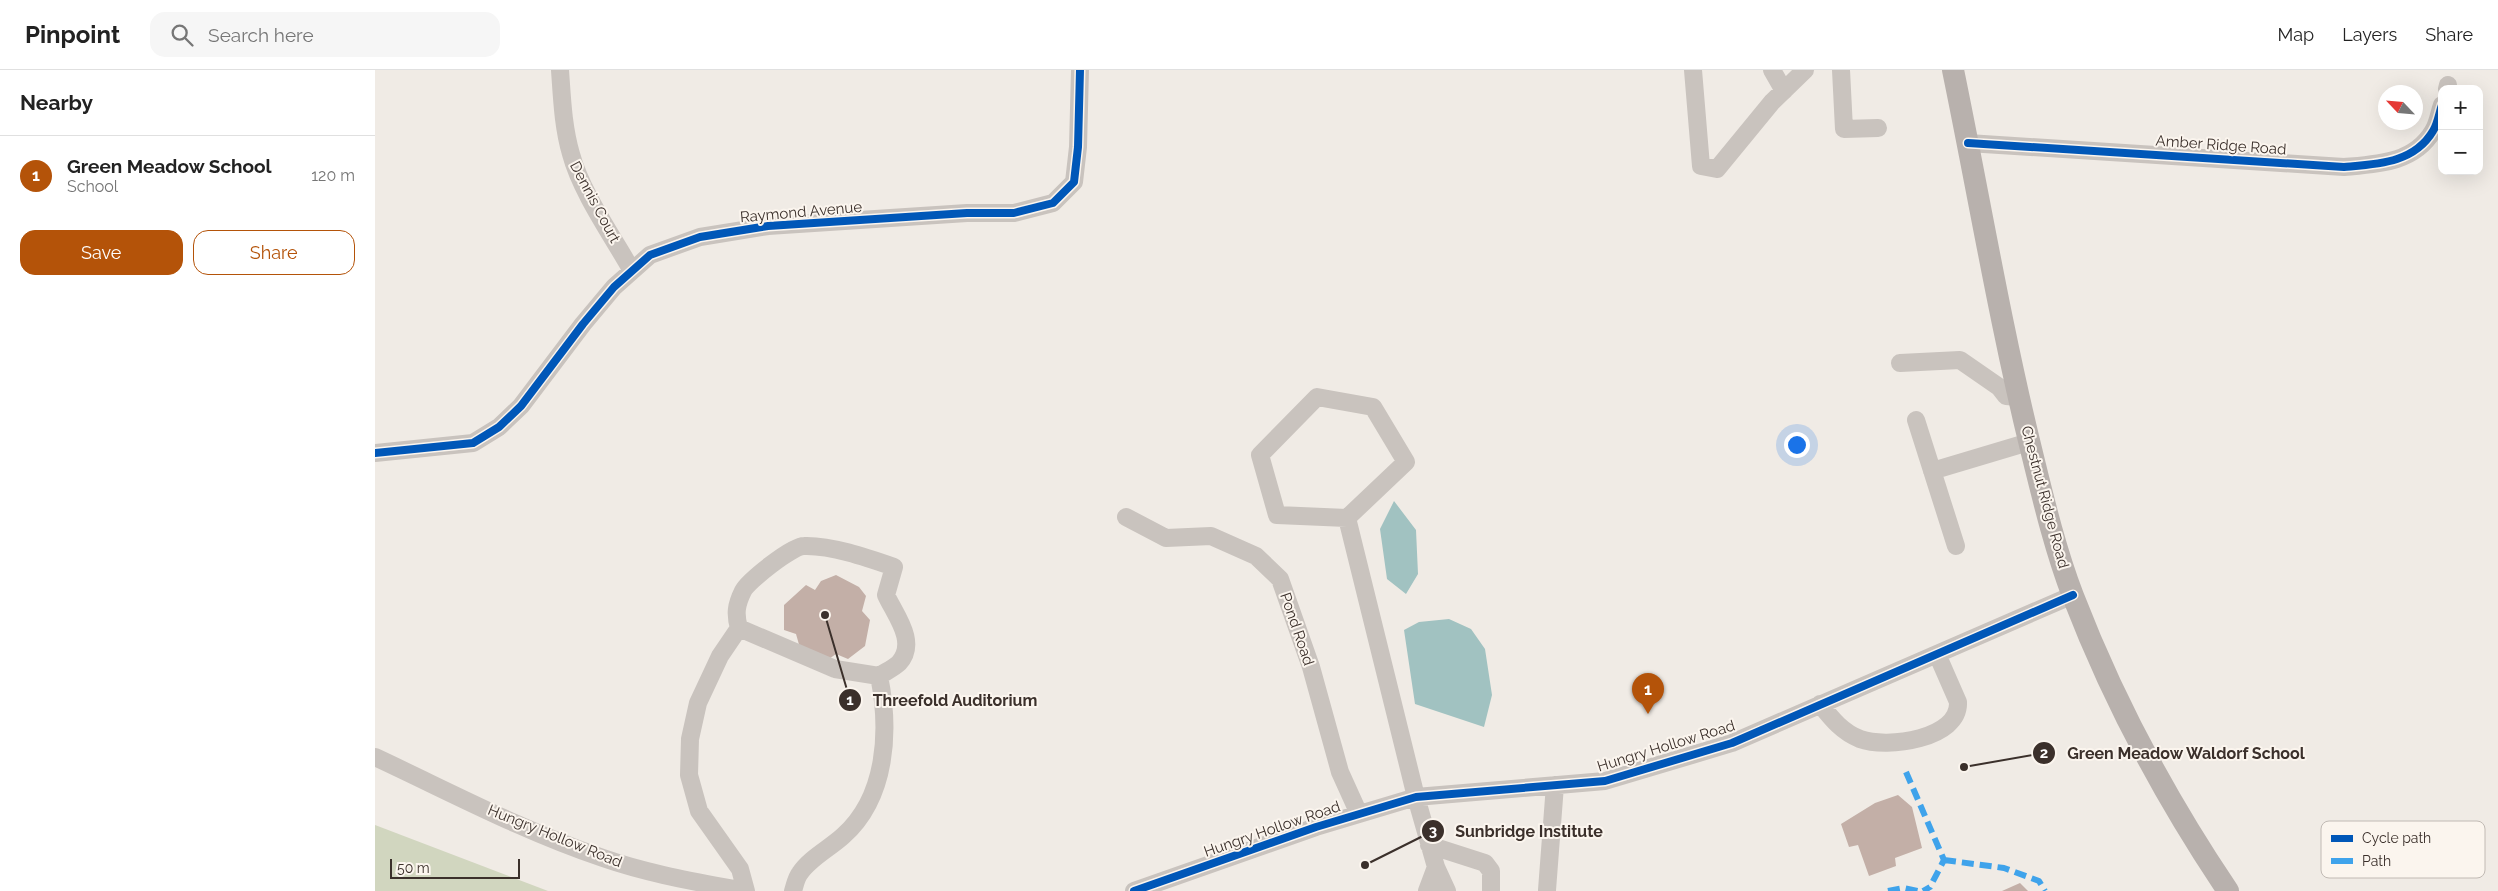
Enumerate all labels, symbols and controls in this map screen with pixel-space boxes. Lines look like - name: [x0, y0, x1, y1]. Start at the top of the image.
- search box: [150, 12, 500, 57]
- text: Pinpoint: [25, 20, 120, 49]
- icon: search: [168, 21, 196, 49]
- text: Search here: [208, 24, 314, 46]
- text: Map: [2278, 24, 2314, 45]
- text: Layers: [2342, 24, 2397, 45]
- text: Share: [2425, 24, 2473, 45]
- north arrow: [2378, 85, 2423, 130]
- map controls: [2438, 85, 2483, 175]
- button: +: [2438, 85, 2483, 130]
- text: Nearby: [20, 90, 93, 115]
- button: −: [2438, 130, 2483, 175]
- street label: Amber Ridge Road: [2155, 131, 2287, 159]
- text: Green Meadow School: [67, 155, 272, 177]
- street label: Dennis Court: [566, 158, 624, 246]
- text: 1: [32, 166, 40, 185]
- text: 120 m: [311, 166, 355, 185]
- text: School: [67, 177, 118, 196]
- street label: Raymond Avenue: [739, 198, 863, 226]
- button: Save: [20, 230, 183, 275]
- button: Share: [193, 230, 355, 275]
- street label: Chestnut Ridge Road: [2017, 424, 2073, 570]
- your location: [1784, 432, 1810, 458]
- street label: Pond Road: [1276, 590, 1318, 668]
- pin: 1: [1632, 673, 1664, 714]
- callout: Threefold Auditorium: [837, 685, 1048, 716]
- text: 1: [846, 691, 854, 709]
- text: Threefold Auditorium: [873, 691, 1037, 710]
- street label: Hungry Hollow Road: [1595, 716, 1737, 776]
- callout: Green Meadow Waldorf School: [2031, 738, 2315, 769]
- text: 2: [2040, 744, 2048, 762]
- text: Green Meadow Waldorf School: [2067, 744, 2306, 763]
- street label: Hungry Hollow Road: [1201, 797, 1343, 861]
- street label: Hungry Hollow Road: [485, 801, 625, 871]
- callout: Sunbridge Institute: [1420, 816, 1613, 847]
- legend: [2321, 821, 2485, 878]
- text: 3: [1429, 822, 1437, 840]
- text: Sunbridge Institute: [1455, 822, 1603, 841]
- text: Cycle path: [2362, 830, 2431, 846]
- text: Path: [2362, 853, 2391, 869]
- scale bar: [390, 856, 520, 879]
- text: 50 m: [397, 860, 430, 876]

